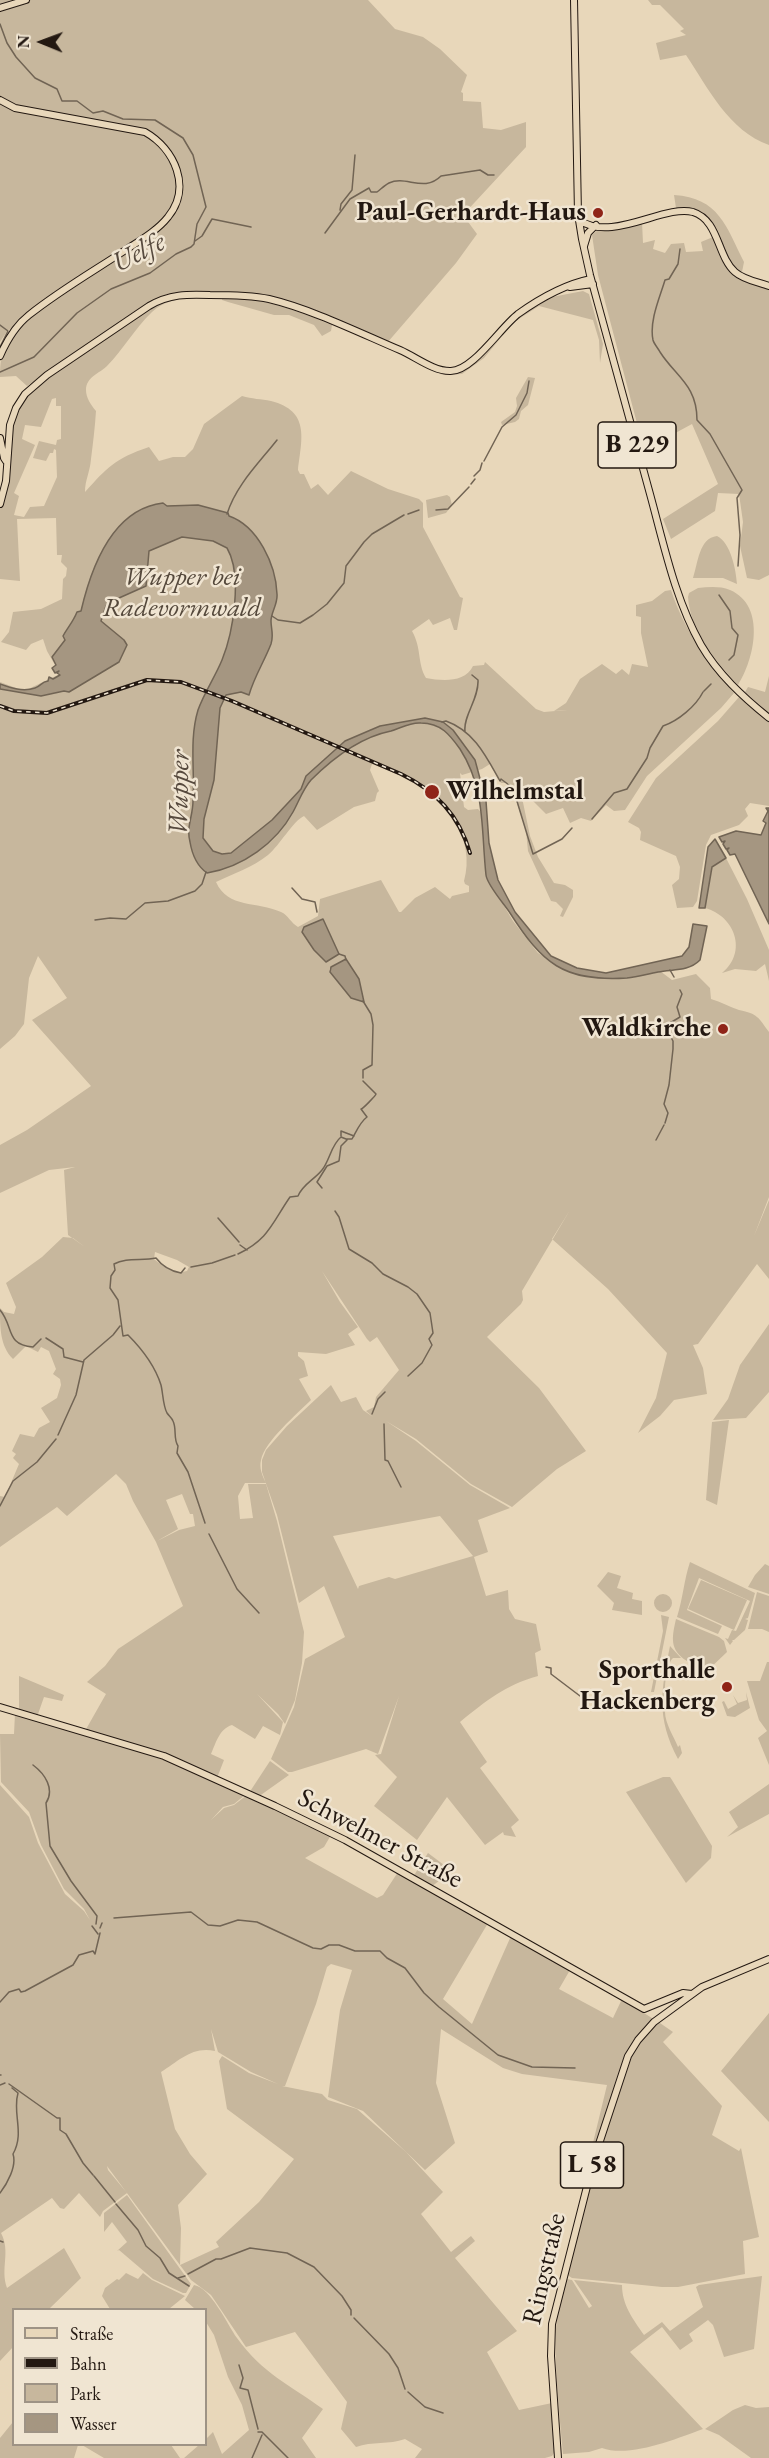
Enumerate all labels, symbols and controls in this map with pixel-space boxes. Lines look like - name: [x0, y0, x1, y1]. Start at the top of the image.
- north arrow: [12, 12, 72, 72]
- text: N: [13, 35, 34, 48]
- place label: Paul-Gerhardt-Haus: [357, 197, 586, 229]
- marker: Paul-Gerhardt-Haus: [591, 206, 605, 220]
- water label: Uelfe: [107, 226, 171, 280]
- road number: B 229: [598, 422, 676, 468]
- park label: Wupper bei Radevormwald: [102, 562, 262, 625]
- water label: Wupper: [162, 750, 198, 836]
- place label: Wilhelmstal: [446, 776, 584, 808]
- marker: Wilhelmstal: [423, 783, 441, 801]
- place label: Waldkirche: [582, 1013, 711, 1045]
- marker: Waldkirche: [716, 1022, 730, 1036]
- place label: Sporthalle Hackenberg: [580, 1655, 715, 1718]
- marker: Sporthalle Hackenberg: [720, 1680, 734, 1694]
- street label: Schwelmer Straße: [292, 1782, 468, 1896]
- road number: L 58: [560, 2142, 624, 2188]
- street label: Ringstraße: [517, 2210, 573, 2328]
- legend: [12, 2308, 207, 2446]
- text: Straße: [70, 2322, 113, 2345]
- text: Bahn: [70, 2352, 107, 2375]
- text: Park: [70, 2382, 101, 2405]
- text: Wasser: [70, 2412, 117, 2435]

